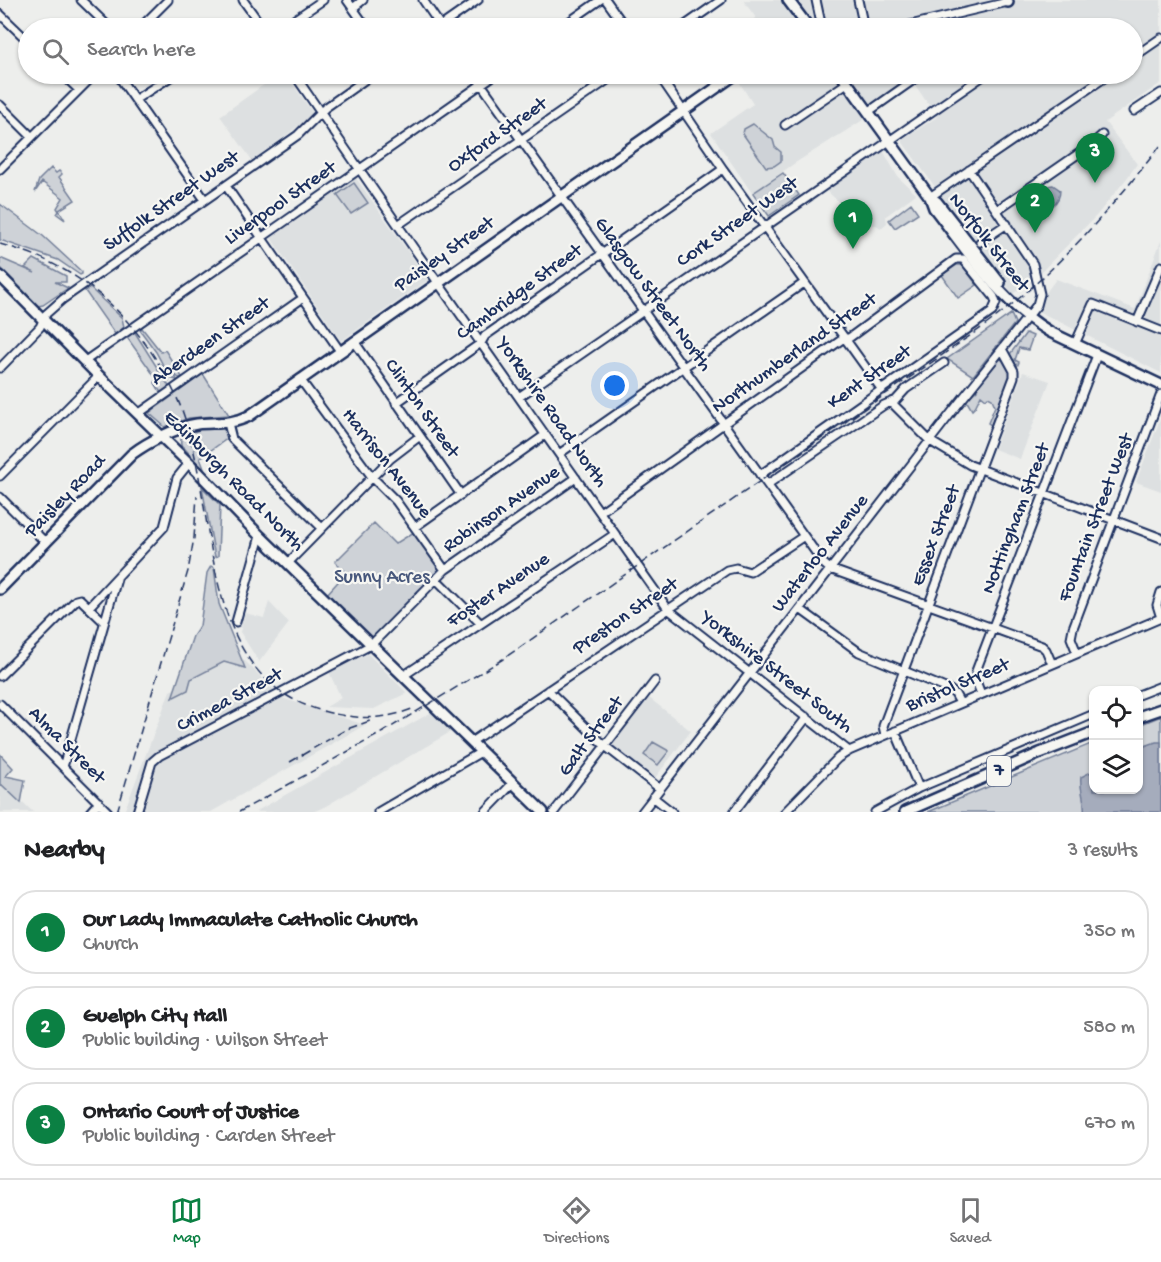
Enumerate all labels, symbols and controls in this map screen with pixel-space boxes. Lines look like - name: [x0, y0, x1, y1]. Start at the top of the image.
- search box: [18, 18, 1143, 84]
- icon: search: [39, 35, 72, 68]
- text: Search here: [87, 38, 195, 64]
- street label: Oxford Street: [444, 92, 554, 179]
- pin: 3: [1076, 134, 1114, 183]
- street label: Suffolk Street West: [100, 146, 246, 257]
- street label: Liverpool Street: [221, 156, 343, 251]
- street label: Cork Street West: [673, 172, 805, 273]
- pin: 2: [1016, 184, 1054, 233]
- street label: Norfolk Street: [942, 189, 1035, 298]
- pin: 1: [834, 200, 872, 249]
- street label: Paisley Street: [390, 211, 501, 298]
- street label: Glasgow Street North: [588, 213, 716, 377]
- street label: Cambridge Street: [453, 239, 589, 346]
- street label: Northumberland Street: [708, 287, 883, 420]
- street label: Aberdeen Street: [147, 291, 276, 391]
- street label: Yorkshire Road North: [489, 332, 612, 493]
- street label: Kent Street: [824, 340, 918, 415]
- street label: Clinton Street: [379, 355, 465, 464]
- your location: [600, 371, 629, 400]
- street label: Harrison Avenue: [336, 404, 436, 524]
- street label: Edinburgh Road North: [158, 407, 308, 557]
- street label: Fountain Street West: [1054, 429, 1140, 606]
- street label: Nottingham Street: [978, 439, 1057, 597]
- street label: Paisley Road: [20, 449, 113, 544]
- street label: Robinson Avenue: [439, 461, 565, 559]
- street label: Essex Street: [907, 481, 967, 590]
- street label: Waterloo Avenue: [768, 490, 875, 618]
- street label: Foster Avenue: [443, 548, 555, 634]
- park label: Sunny Acres: [334, 567, 430, 590]
- street label: Preston Street: [568, 572, 684, 661]
- street label: Yorkshire Street South: [694, 605, 857, 740]
- street label: Bristol Street: [902, 653, 1015, 718]
- street label: Crimea Street: [173, 663, 288, 738]
- map controls: [1089, 686, 1143, 794]
- button: locate: [1089, 686, 1143, 740]
- street label: Galt Street: [554, 691, 631, 782]
- street label: Alma Street: [23, 703, 111, 791]
- button: layers: [1089, 740, 1143, 794]
- road number: 7: [987, 756, 1011, 786]
- text: Nearby: [24, 836, 105, 867]
- text: 3 results: [1068, 840, 1137, 863]
- text: Our Lady Immaculate Catholic Church: [83, 908, 418, 934]
- text: 1: [41, 921, 50, 944]
- text: 350 m: [1084, 921, 1135, 944]
- text: Church: [83, 934, 139, 957]
- text: Guelph City Hall: [83, 1004, 227, 1030]
- text: 2: [41, 1017, 50, 1040]
- text: 580 m: [1083, 1017, 1135, 1040]
- text: Public building · Wilson Street: [83, 1030, 327, 1053]
- text: Ontario Court of Justice: [83, 1100, 299, 1126]
- text: 3: [40, 1113, 51, 1136]
- text: 670 m: [1084, 1113, 1135, 1136]
- text: Public building · Carden Street: [83, 1126, 334, 1149]
- tab: Map: [170, 1194, 203, 1249]
- tab: Directions: [544, 1194, 609, 1249]
- tab: Saved: [950, 1194, 991, 1249]

